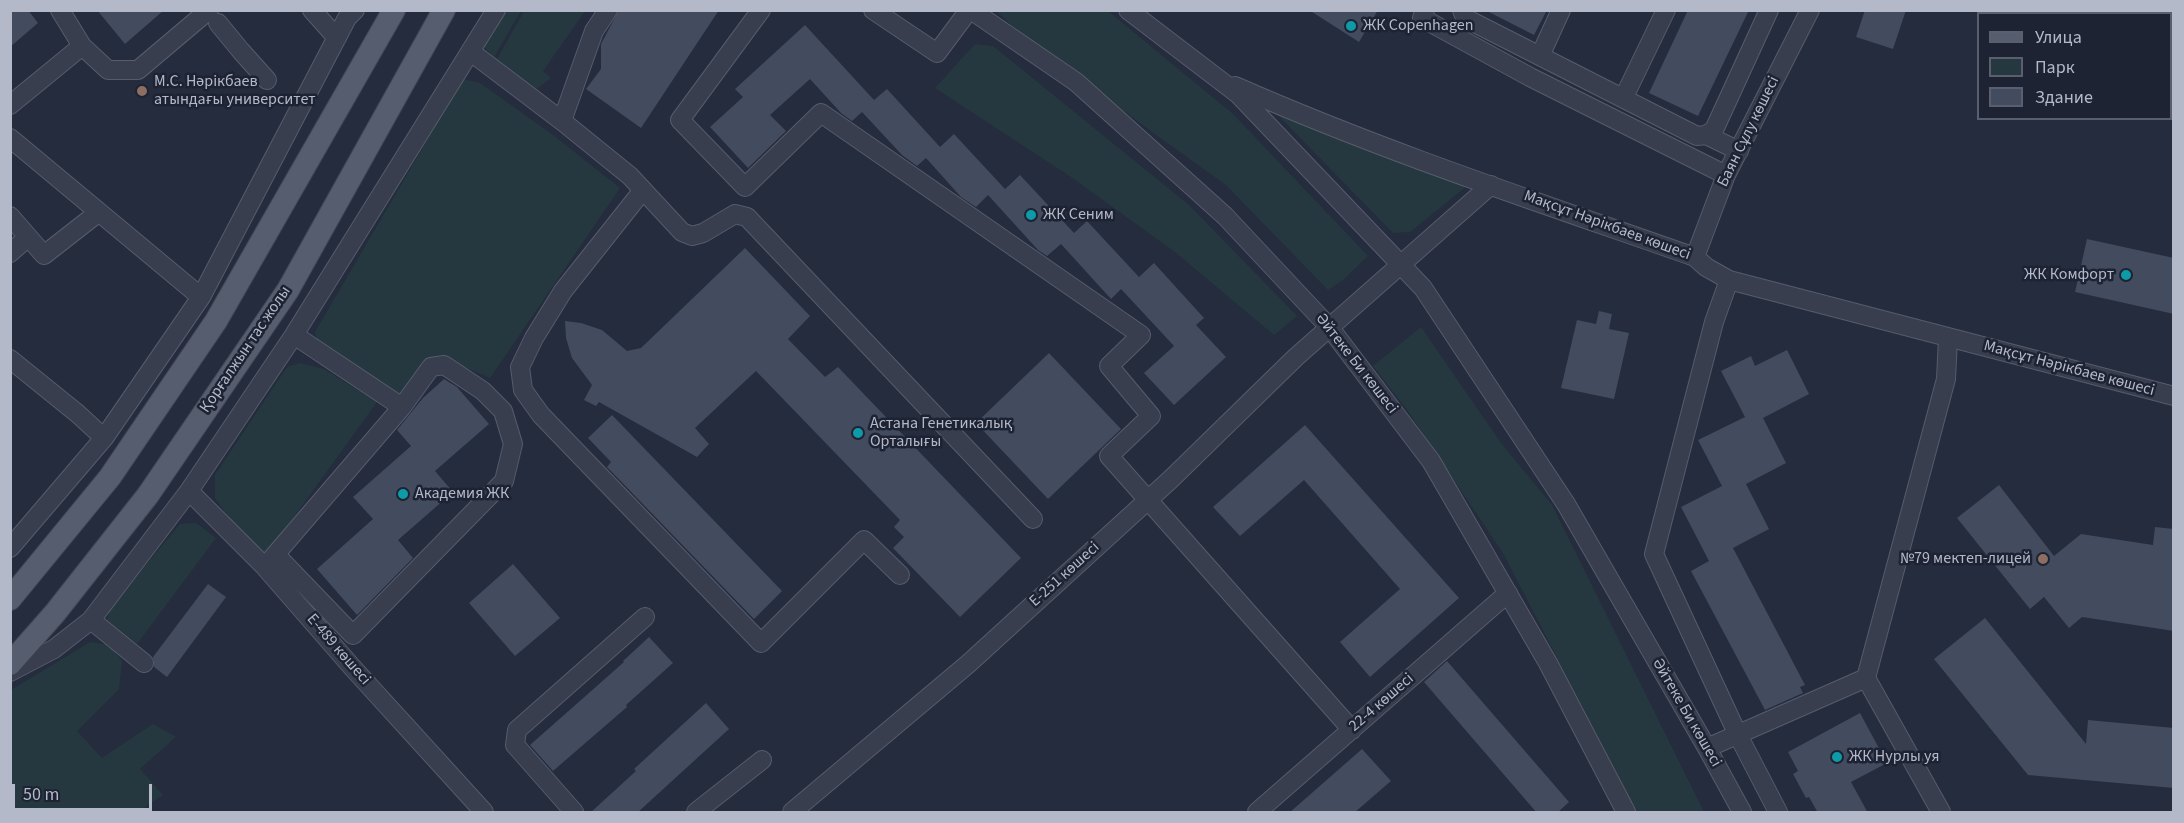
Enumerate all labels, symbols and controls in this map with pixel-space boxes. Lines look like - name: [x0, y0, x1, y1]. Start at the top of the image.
- legend: [1977, 12, 2172, 120]
- place label: ЖК Copenhagen: [1363, 16, 1473, 36]
- marker: ЖК Copenhagen: [1344, 19, 1358, 33]
- text: Улица: [2035, 25, 2082, 50]
- text: Парк: [2035, 55, 2075, 80]
- place label: М.С. Нәрікбаев атындағы университет: [154, 72, 316, 110]
- street label: Баян Сұлу көшесі: [1714, 74, 1784, 190]
- marker: М.С. Нәрікбаев атындағы университет: [135, 84, 149, 98]
- text: Здание: [2035, 85, 2093, 110]
- street label: Мақсұт Нәрікбаев көшесі: [1521, 187, 1693, 265]
- place label: ЖК Сеним: [1043, 205, 1114, 225]
- marker: ЖК Сеним: [1024, 208, 1038, 222]
- place label: ЖК Комфорт: [2024, 265, 2114, 285]
- marker: ЖК Комфорт: [2119, 268, 2133, 282]
- street label: Қорғалжын тас жолы: [196, 283, 296, 417]
- street label: Әйтеке Би көшесі: [1311, 310, 1401, 418]
- street label: Мақсұт Нәрікбаев көшесі: [1981, 337, 2157, 401]
- place label: Астана Генетикалық Орталығы: [870, 414, 1012, 452]
- marker: Астана Генетикалық Орталығы: [851, 426, 865, 440]
- place label: Академия ЖК: [415, 484, 509, 504]
- marker: Академия ЖК: [396, 487, 410, 501]
- street label: Е-251 көшесі: [1026, 538, 1104, 612]
- place label: №79 мектеп-лицей: [1900, 549, 2031, 569]
- marker: №79 мектеп-лицей: [2036, 552, 2050, 566]
- street label: Е-489 көшесі: [302, 611, 374, 689]
- street label: Әйтеке Би көшесі: [1647, 655, 1725, 771]
- street label: 22-4 көшесі: [1346, 670, 1418, 736]
- place label: ЖК Нурлы уя: [1849, 747, 1940, 767]
- marker: ЖК Нурлы уя: [1830, 750, 1844, 764]
- scale bar: [15, 772, 154, 810]
- text: 50 m: [23, 782, 59, 807]

